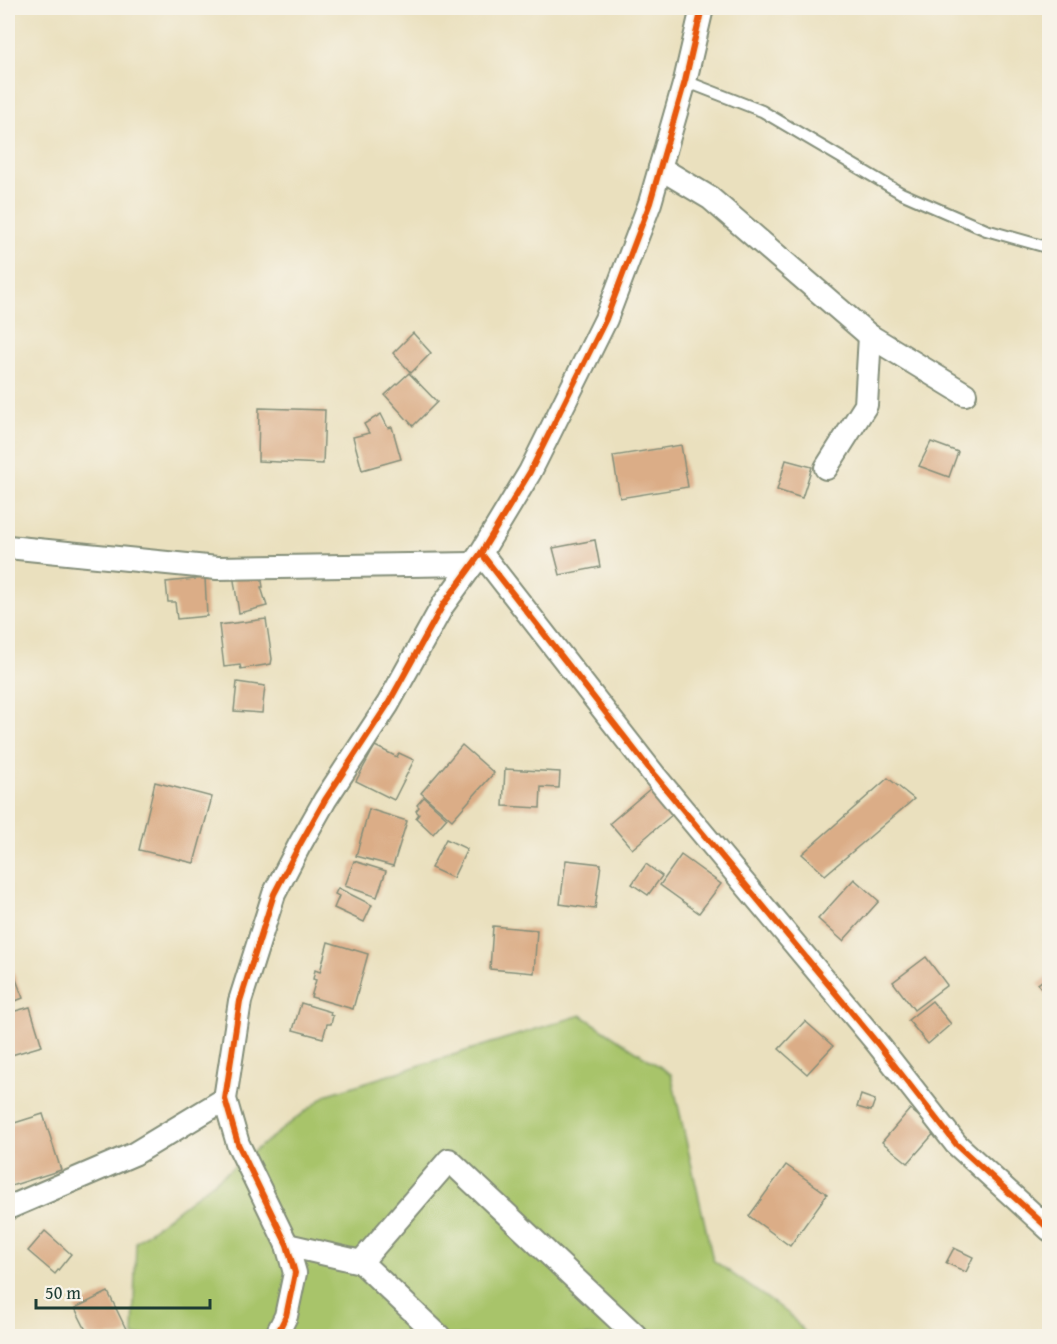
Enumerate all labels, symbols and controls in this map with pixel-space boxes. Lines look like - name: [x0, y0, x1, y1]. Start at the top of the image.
- scale bar: [36, 1272, 210, 1310]
- text: 50 m: [45, 1279, 81, 1306]

